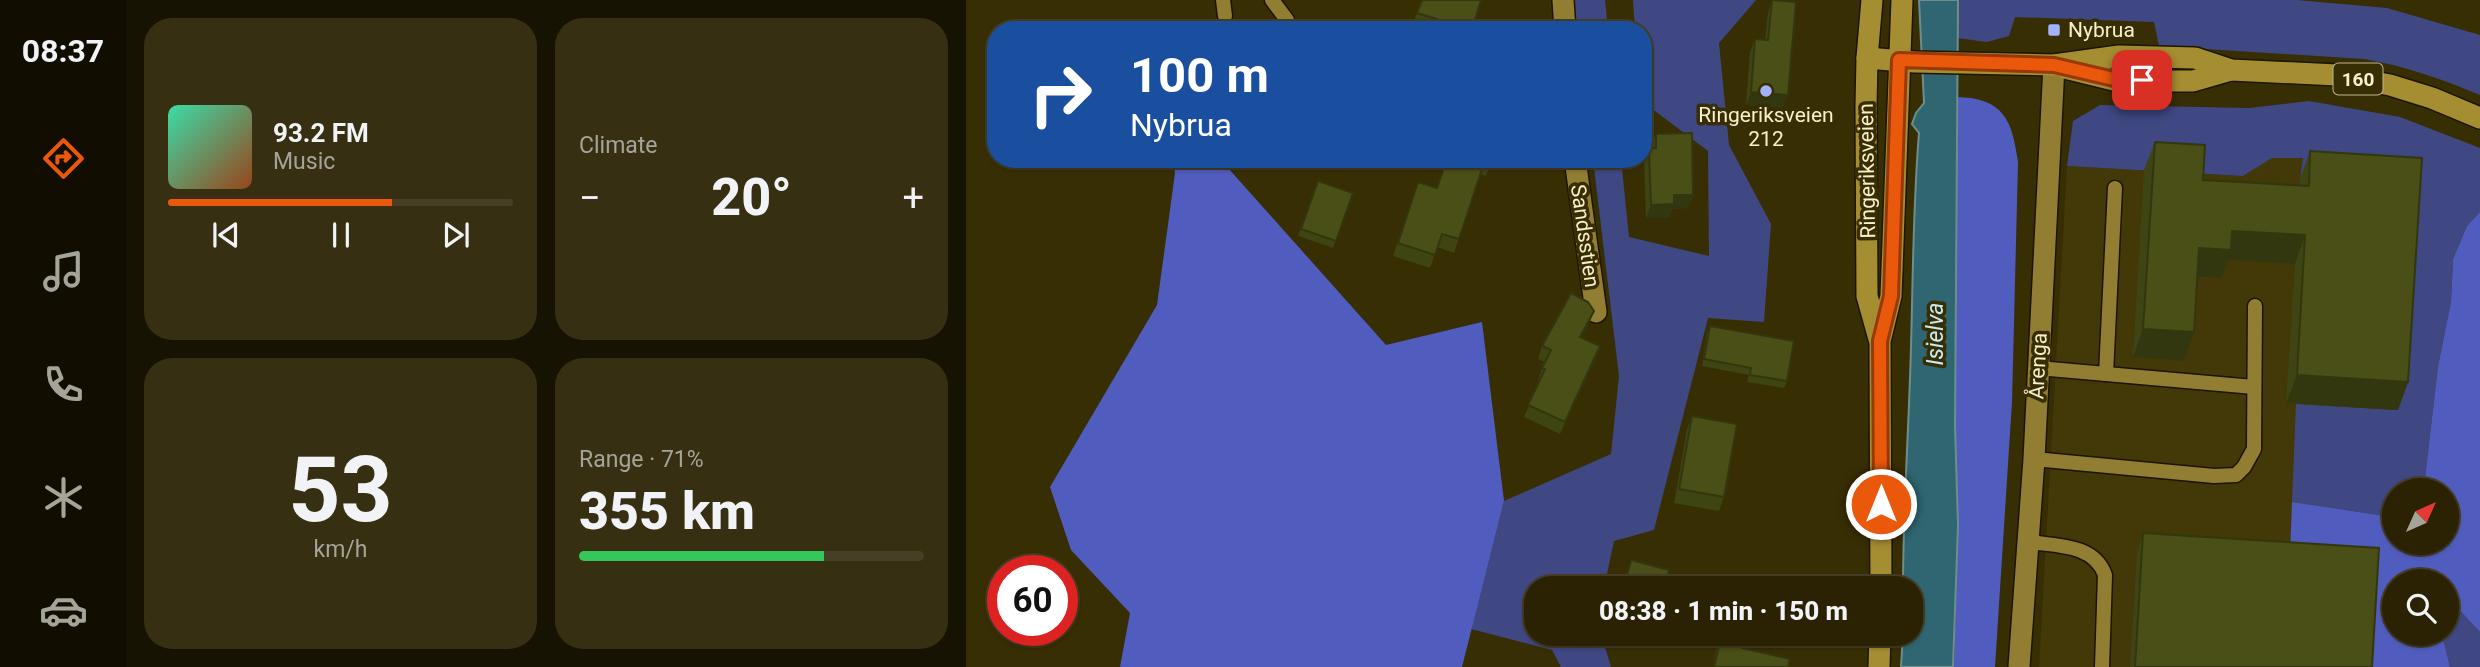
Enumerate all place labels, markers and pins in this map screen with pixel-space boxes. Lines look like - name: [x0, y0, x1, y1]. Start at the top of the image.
- place label: Nybrua: [2068, 18, 2135, 42]
- marker: Nybrua: [2046, 22, 2062, 38]
- pin: [2112, 50, 2172, 110]
- marker: Ringeriksveien 212: [1758, 83, 1774, 99]
- place label: Ringeriksveien 212: [1698, 103, 1834, 151]

